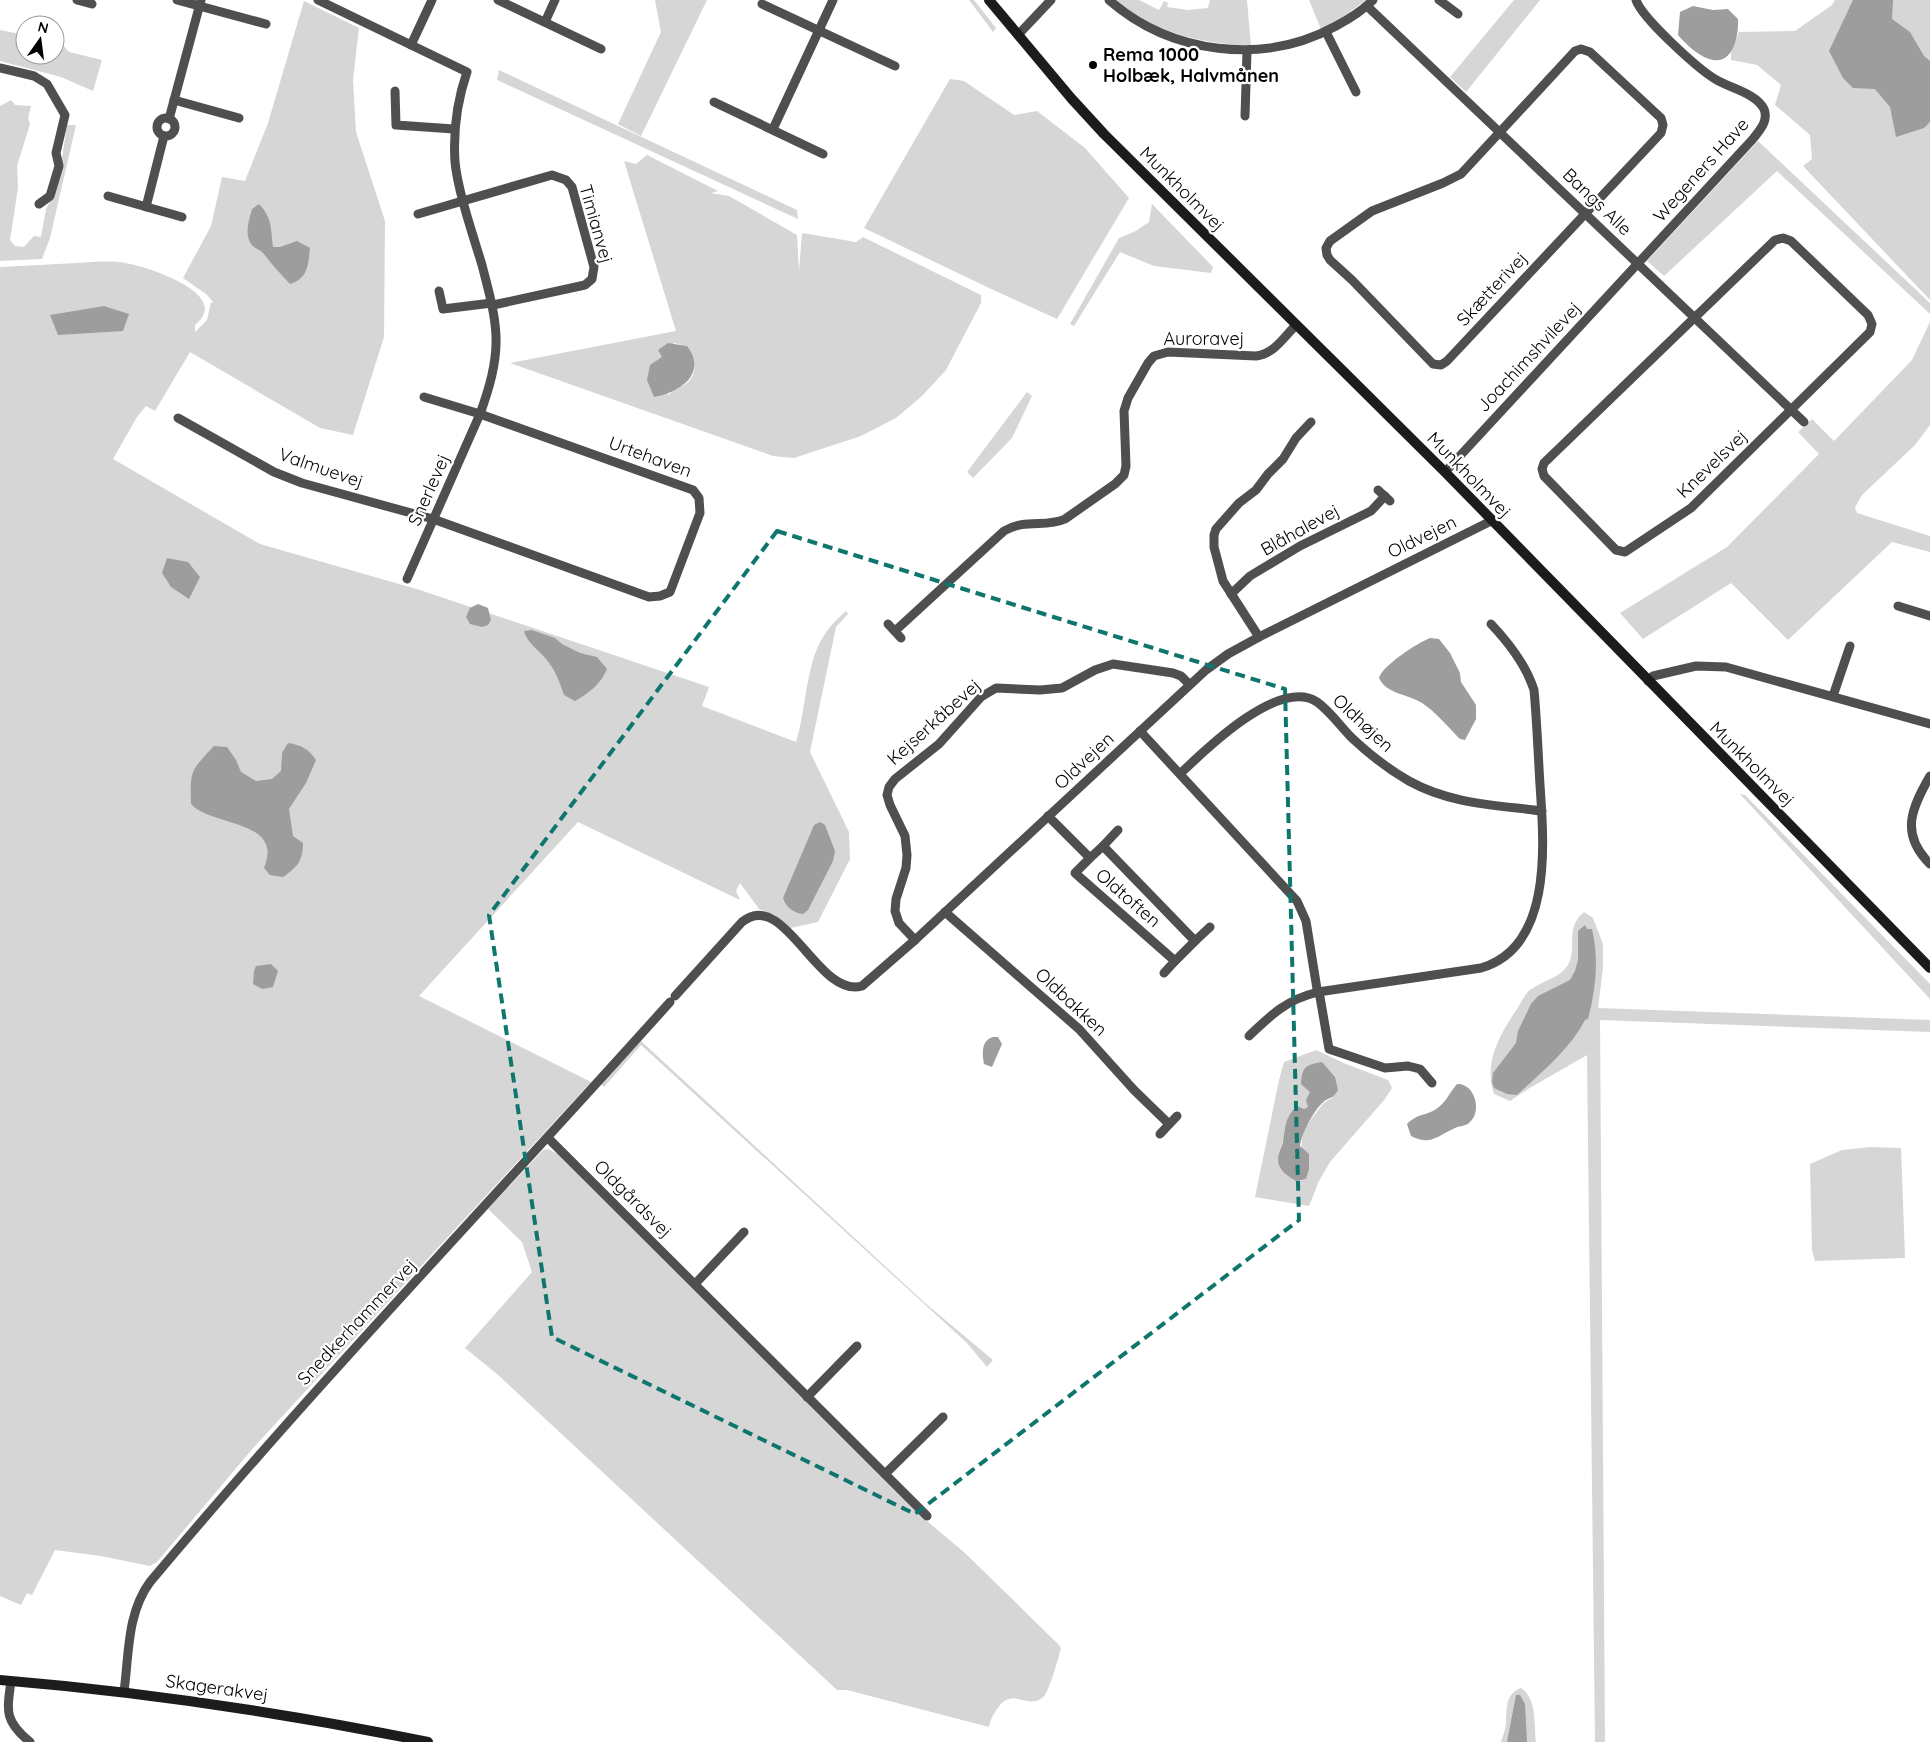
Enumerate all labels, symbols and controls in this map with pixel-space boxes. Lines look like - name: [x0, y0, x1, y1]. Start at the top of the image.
- north arrow: [15, 15, 65, 65]
- text: N: [36, 17, 50, 37]
- place label: Rema 1000 Holbæk, Halvmånen: [1103, 43, 1279, 87]
- marker: Rema 1000 Holbæk, Halvmånen: [1087, 59, 1099, 71]
- street label: Wegeners Have: [1648, 113, 1753, 227]
- street label: Munkholmvej: [1135, 141, 1230, 236]
- street label: Bangs Alle: [1558, 163, 1637, 240]
- street label: Timianvej: [574, 182, 619, 266]
- street label: Skætterivej: [1451, 247, 1532, 331]
- street label: Joachimshvilevej: [1472, 297, 1586, 417]
- street label: Auroravej: [1164, 327, 1244, 350]
- street label: Knevelsvej: [1672, 424, 1752, 503]
- street label: Munkholmvej: [1422, 427, 1516, 523]
- street label: Urtehaven: [605, 431, 695, 482]
- street label: Valmuevej: [276, 442, 367, 493]
- street label: Snerlevej: [403, 450, 455, 529]
- street label: Blåhalevej: [1256, 499, 1343, 561]
- street label: Oldvejen: [1384, 510, 1460, 563]
- street label: Kejserkåbevej: [882, 674, 985, 770]
- street label: Oldhøjen: [1328, 689, 1399, 757]
- street label: Munkholmvej: [1705, 716, 1800, 811]
- street label: Oldvejen: [1049, 727, 1118, 794]
- street label: Oldtoften: [1091, 863, 1166, 932]
- street label: Oldbakken: [1031, 963, 1112, 1041]
- street label: Oldgårdsvej: [589, 1155, 677, 1243]
- street label: Snedkerhammervej: [292, 1254, 421, 1390]
- street label: Skagerakvej: [164, 1669, 270, 1706]

